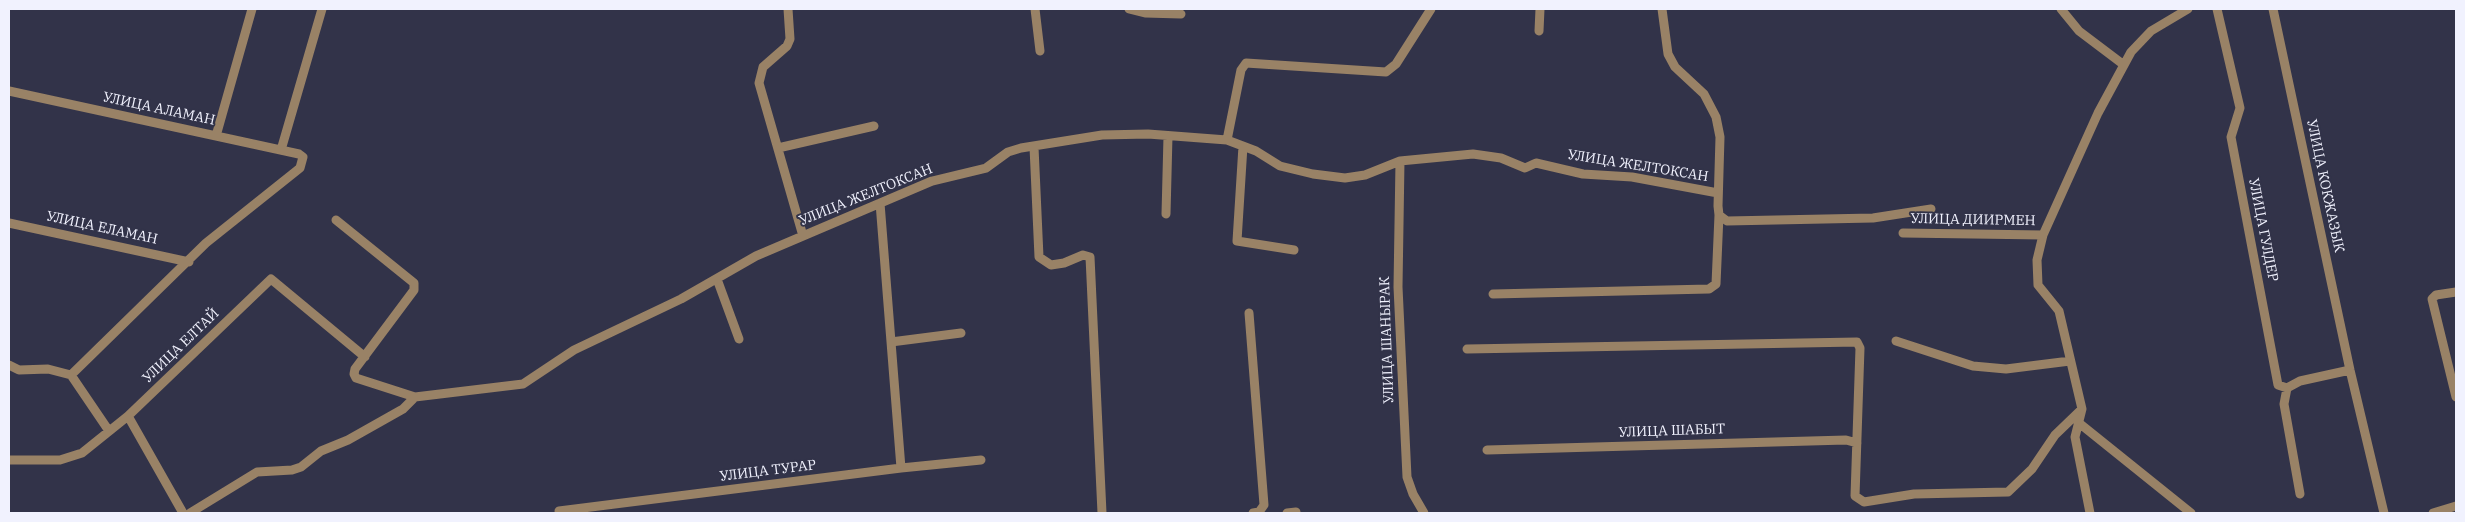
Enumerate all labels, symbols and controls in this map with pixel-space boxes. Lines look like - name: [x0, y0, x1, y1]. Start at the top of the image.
- street label: УЛИЦА АЛАМАН: [101, 89, 217, 129]
- street label: УЛИЦА КОКЖАЗЫК: [2303, 118, 2347, 254]
- street label: УЛИЦА ЖЕЛТОКСАН: [1566, 147, 1710, 185]
- street label: УЛИЦА ЖЕЛТОКСАН: [797, 161, 935, 229]
- street label: УЛИЦА ГУЛДЕР: [2245, 177, 2281, 283]
- street label: УЛИЦА ЕЛАМАН: [45, 208, 159, 248]
- street label: УЛИЦА ДИИРМЕН: [1910, 211, 2036, 229]
- street label: УЛИЦА ШАНЫРАК: [1376, 276, 1398, 404]
- street label: УЛИЦА ЕЛТАЙ: [139, 305, 223, 387]
- street label: УЛИЦА ШАБЫТ: [1618, 421, 1726, 441]
- street label: УЛИЦА ТУРАР: [719, 457, 817, 485]

